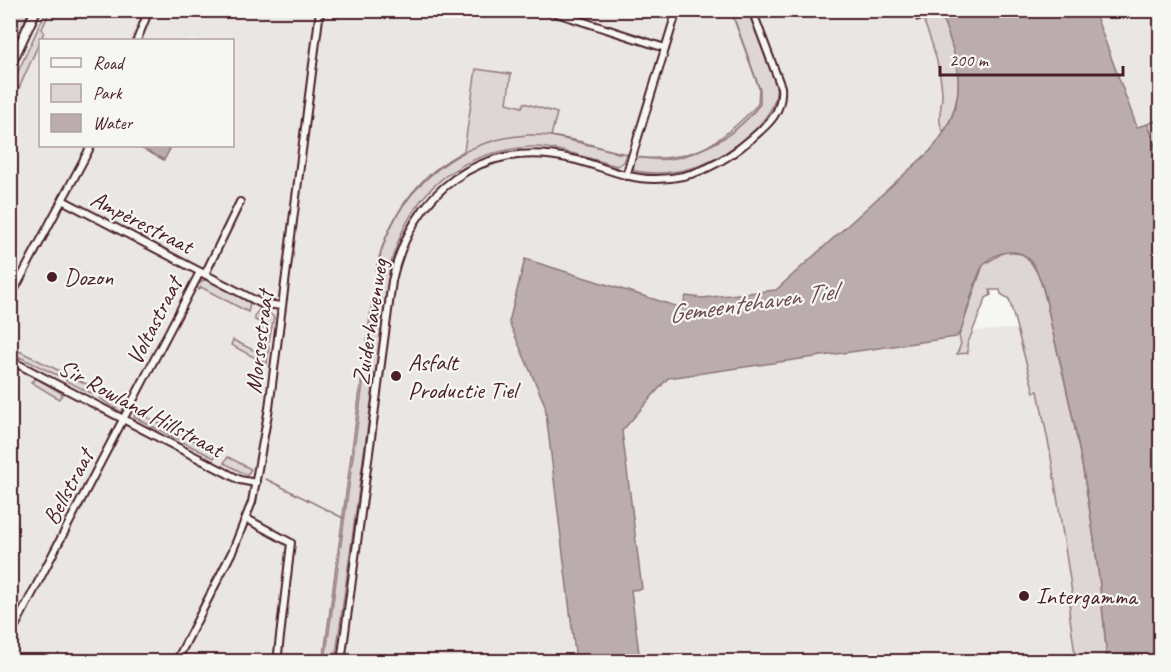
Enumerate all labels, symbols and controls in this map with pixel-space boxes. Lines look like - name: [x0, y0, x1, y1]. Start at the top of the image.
- legend: [39, 39, 234, 147]
- scale bar: [940, 39, 1123, 77]
- text: 200 m: [949, 49, 990, 71]
- text: Road: [93, 52, 126, 74]
- text: Park: [93, 82, 123, 104]
- text: Water: [93, 112, 134, 134]
- street label: Ampèrestraat: [86, 183, 200, 261]
- street label: Zuiderhavenweg: [345, 255, 395, 387]
- place label: Dozon: [64, 262, 114, 292]
- marker: Dozon: [45, 270, 59, 284]
- street label: Voltastraat: [119, 270, 190, 370]
- water label: Gemeentehaven Tiel: [666, 273, 846, 331]
- street label: Morsestraat: [238, 286, 281, 395]
- place label: Asfalt Productie Tiel: [408, 347, 521, 405]
- street label: Sir Rowland Hillstraat: [53, 352, 230, 465]
- marker: Asfalt Productie Tiel: [389, 369, 403, 383]
- street label: Bellstraat: [36, 442, 102, 530]
- place label: Intergamma: [1036, 581, 1139, 611]
- marker: Intergamma: [1017, 589, 1031, 603]

